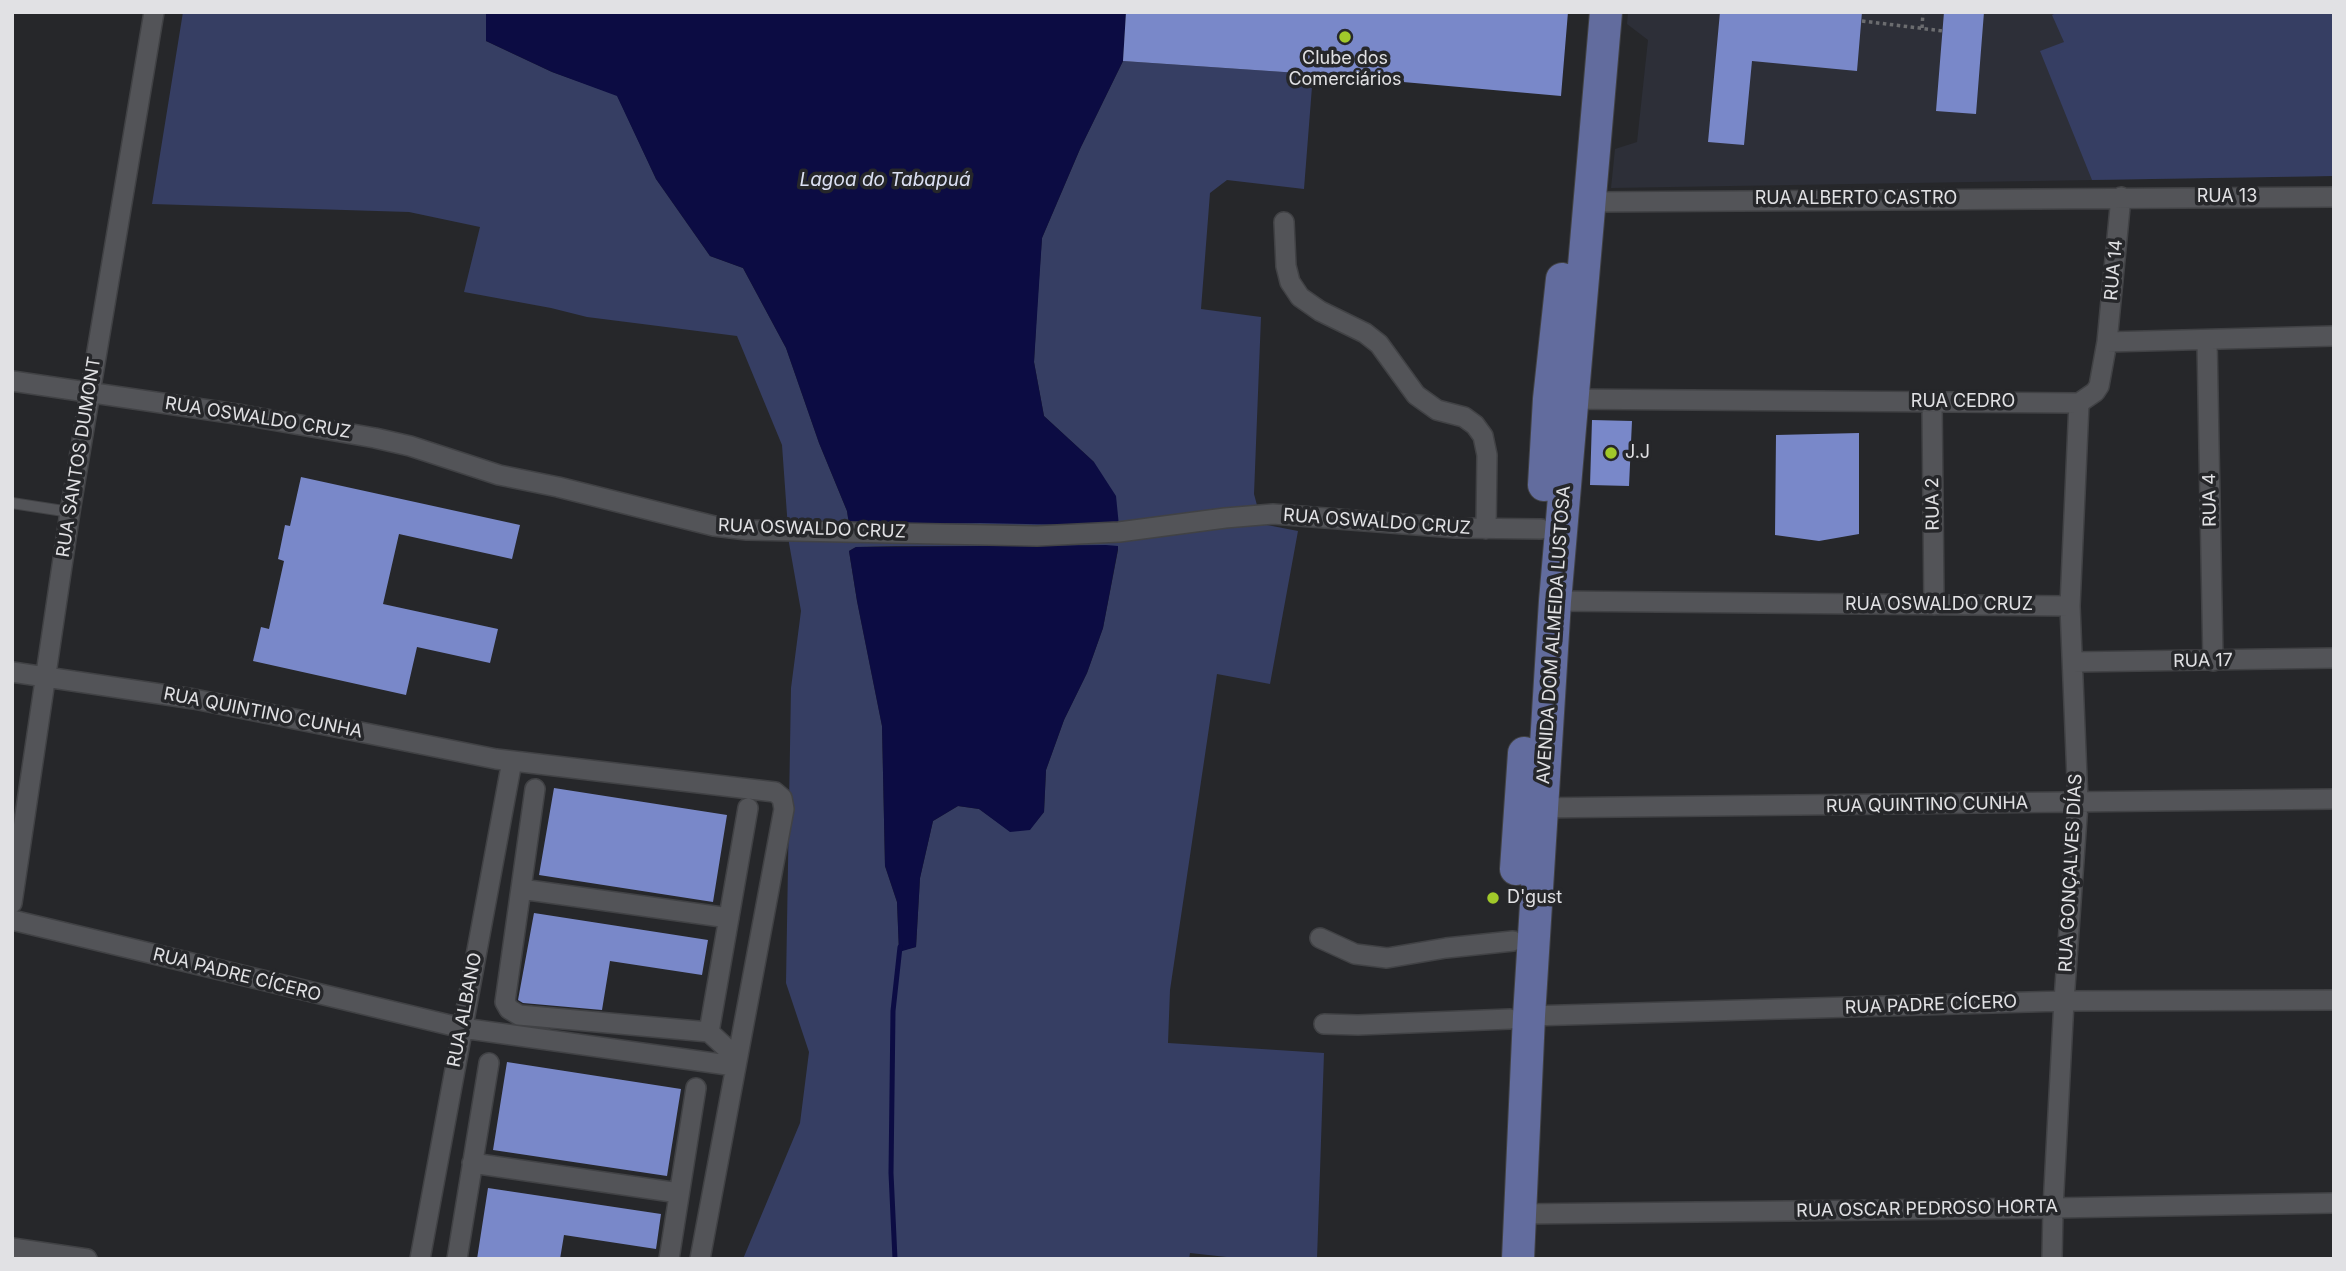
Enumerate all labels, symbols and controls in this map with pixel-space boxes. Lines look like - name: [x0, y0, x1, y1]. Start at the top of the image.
- marker: Clube dos Comerciários: [1337, 29, 1353, 45]
- place label: Clube dos Comerciários: [1288, 48, 1402, 90]
- water label: Lagoa do Tabapuá: [799, 169, 971, 191]
- street label: RUA 13: [2197, 186, 2257, 208]
- street label: RUA ALBERTO CASTRO: [1755, 188, 1957, 210]
- street label: RUA 14: [2101, 239, 2127, 301]
- street label: RUA SANTOS DUMONT: [52, 355, 106, 559]
- street label: RUA CEDRO: [1911, 391, 2015, 413]
- street label: RUA OSWALDO CRUZ: [163, 393, 353, 443]
- place label: J.J: [1625, 442, 1650, 464]
- marker: J.J: [1603, 445, 1619, 461]
- street label: RUA 4: [2199, 473, 2221, 527]
- street label: RUA 2: [1922, 477, 1944, 531]
- street label: AVENIDA DOM ALMEIDA LUSTOSA: [1533, 485, 1575, 785]
- street label: RUA OSWALDO CRUZ: [1282, 505, 1472, 539]
- street label: RUA OSWALDO CRUZ: [718, 515, 906, 543]
- street label: RUA OSWALDO CRUZ: [1845, 594, 2033, 616]
- street label: RUA 17: [2173, 650, 2233, 672]
- street label: RUA QUINTINO CUNHA: [162, 683, 364, 743]
- street label: RUA GONÇALVES DÍAS: [2055, 773, 2087, 973]
- street label: RUA QUINTINO CUNHA: [1826, 792, 2028, 818]
- place label: D'gust: [1507, 887, 1562, 909]
- marker: D'gust: [1485, 890, 1501, 906]
- street label: RUA PADRE CÍCERO: [151, 944, 323, 1006]
- street label: RUA ALBANO: [443, 951, 487, 1069]
- street label: RUA PADRE CÍCERO: [1844, 991, 2018, 1019]
- street label: RUA OSCAR PEDROSO HORTA: [1796, 1196, 2058, 1222]

